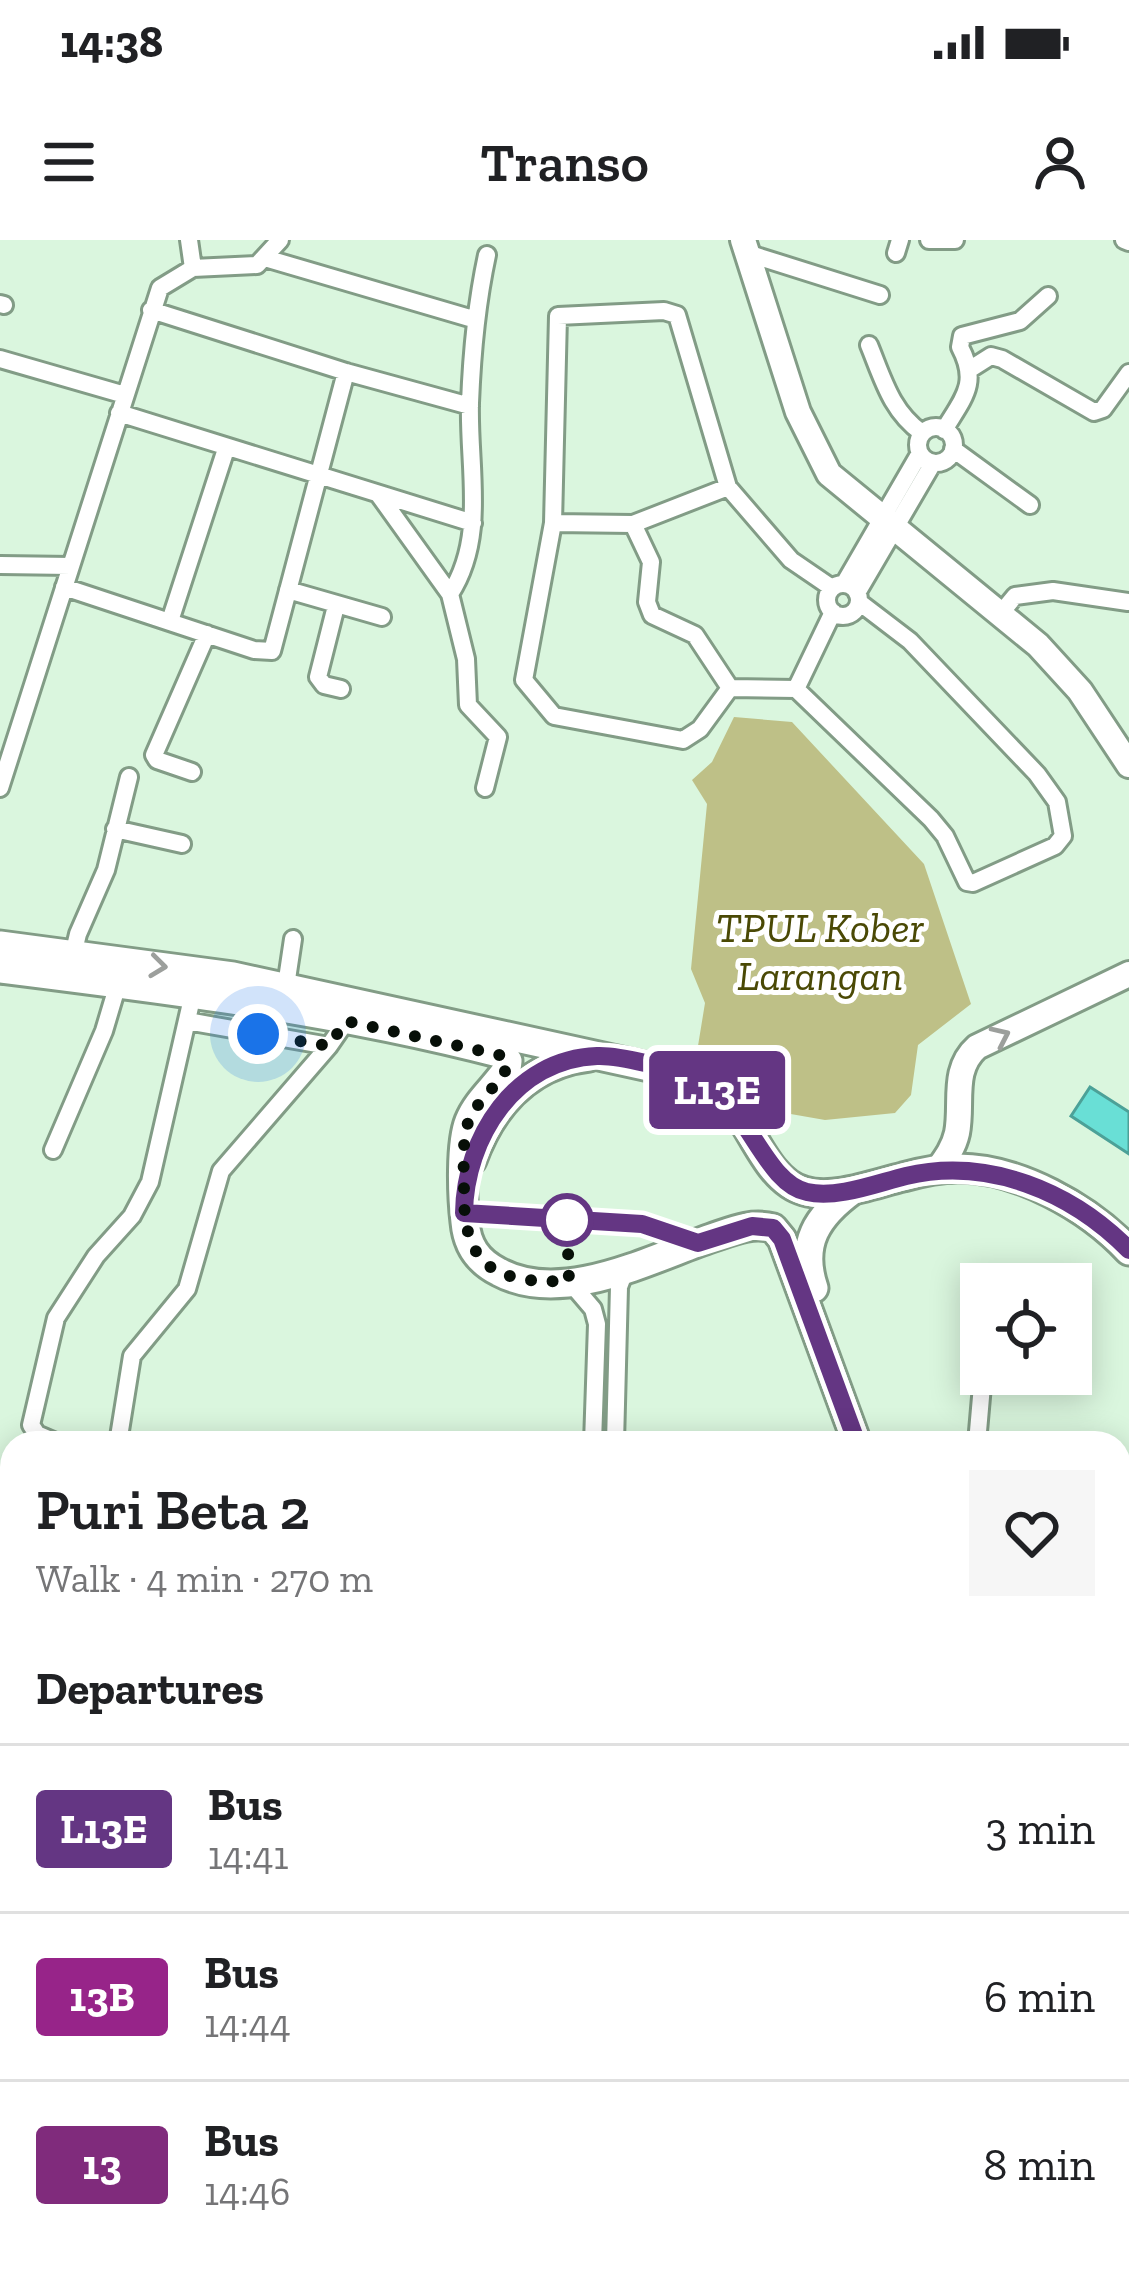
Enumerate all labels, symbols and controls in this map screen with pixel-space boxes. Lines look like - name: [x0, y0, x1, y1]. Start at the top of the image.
- text: 14:38: [60, 15, 163, 69]
- icon: menu: [36, 129, 102, 195]
- icon: person: [1027, 129, 1093, 195]
- text: Transo: [480, 130, 649, 195]
- park label: TPUL Kober Larangan: [716, 902, 925, 1001]
- one-way arrow: [148, 952, 167, 978]
- your location: [228, 1004, 288, 1064]
- one-way arrow: [989, 1027, 1010, 1050]
- line badge: L13E: [633, 1051, 801, 1129]
- text: L13E: [673, 1064, 761, 1115]
- unlabelled marker: [542, 1195, 592, 1245]
- map controls: [960, 1263, 1092, 1395]
- button: locate: [960, 1263, 1092, 1395]
- button: heart: [969, 1470, 1095, 1596]
- text: Puri Beta 2: [36, 1475, 310, 1544]
- text: Walk · 4 min · 270 m: [36, 1555, 373, 1602]
- text: Departures: [36, 1662, 264, 1716]
- text: Bus: [208, 1778, 283, 1832]
- text: 3 min: [986, 1802, 1095, 1856]
- text: L13E: [60, 1803, 148, 1854]
- text: 14:41: [208, 1832, 289, 1879]
- text: Bus: [204, 1946, 279, 2000]
- text: 6 min: [984, 1970, 1095, 2024]
- text: 13B: [69, 1971, 135, 2022]
- text: 14:44: [204, 2000, 291, 2047]
- text: Bus: [204, 2114, 279, 2168]
- text: 8 min: [983, 2138, 1095, 2192]
- text: 13: [82, 2139, 122, 2190]
- text: 14:46: [204, 2168, 291, 2215]

